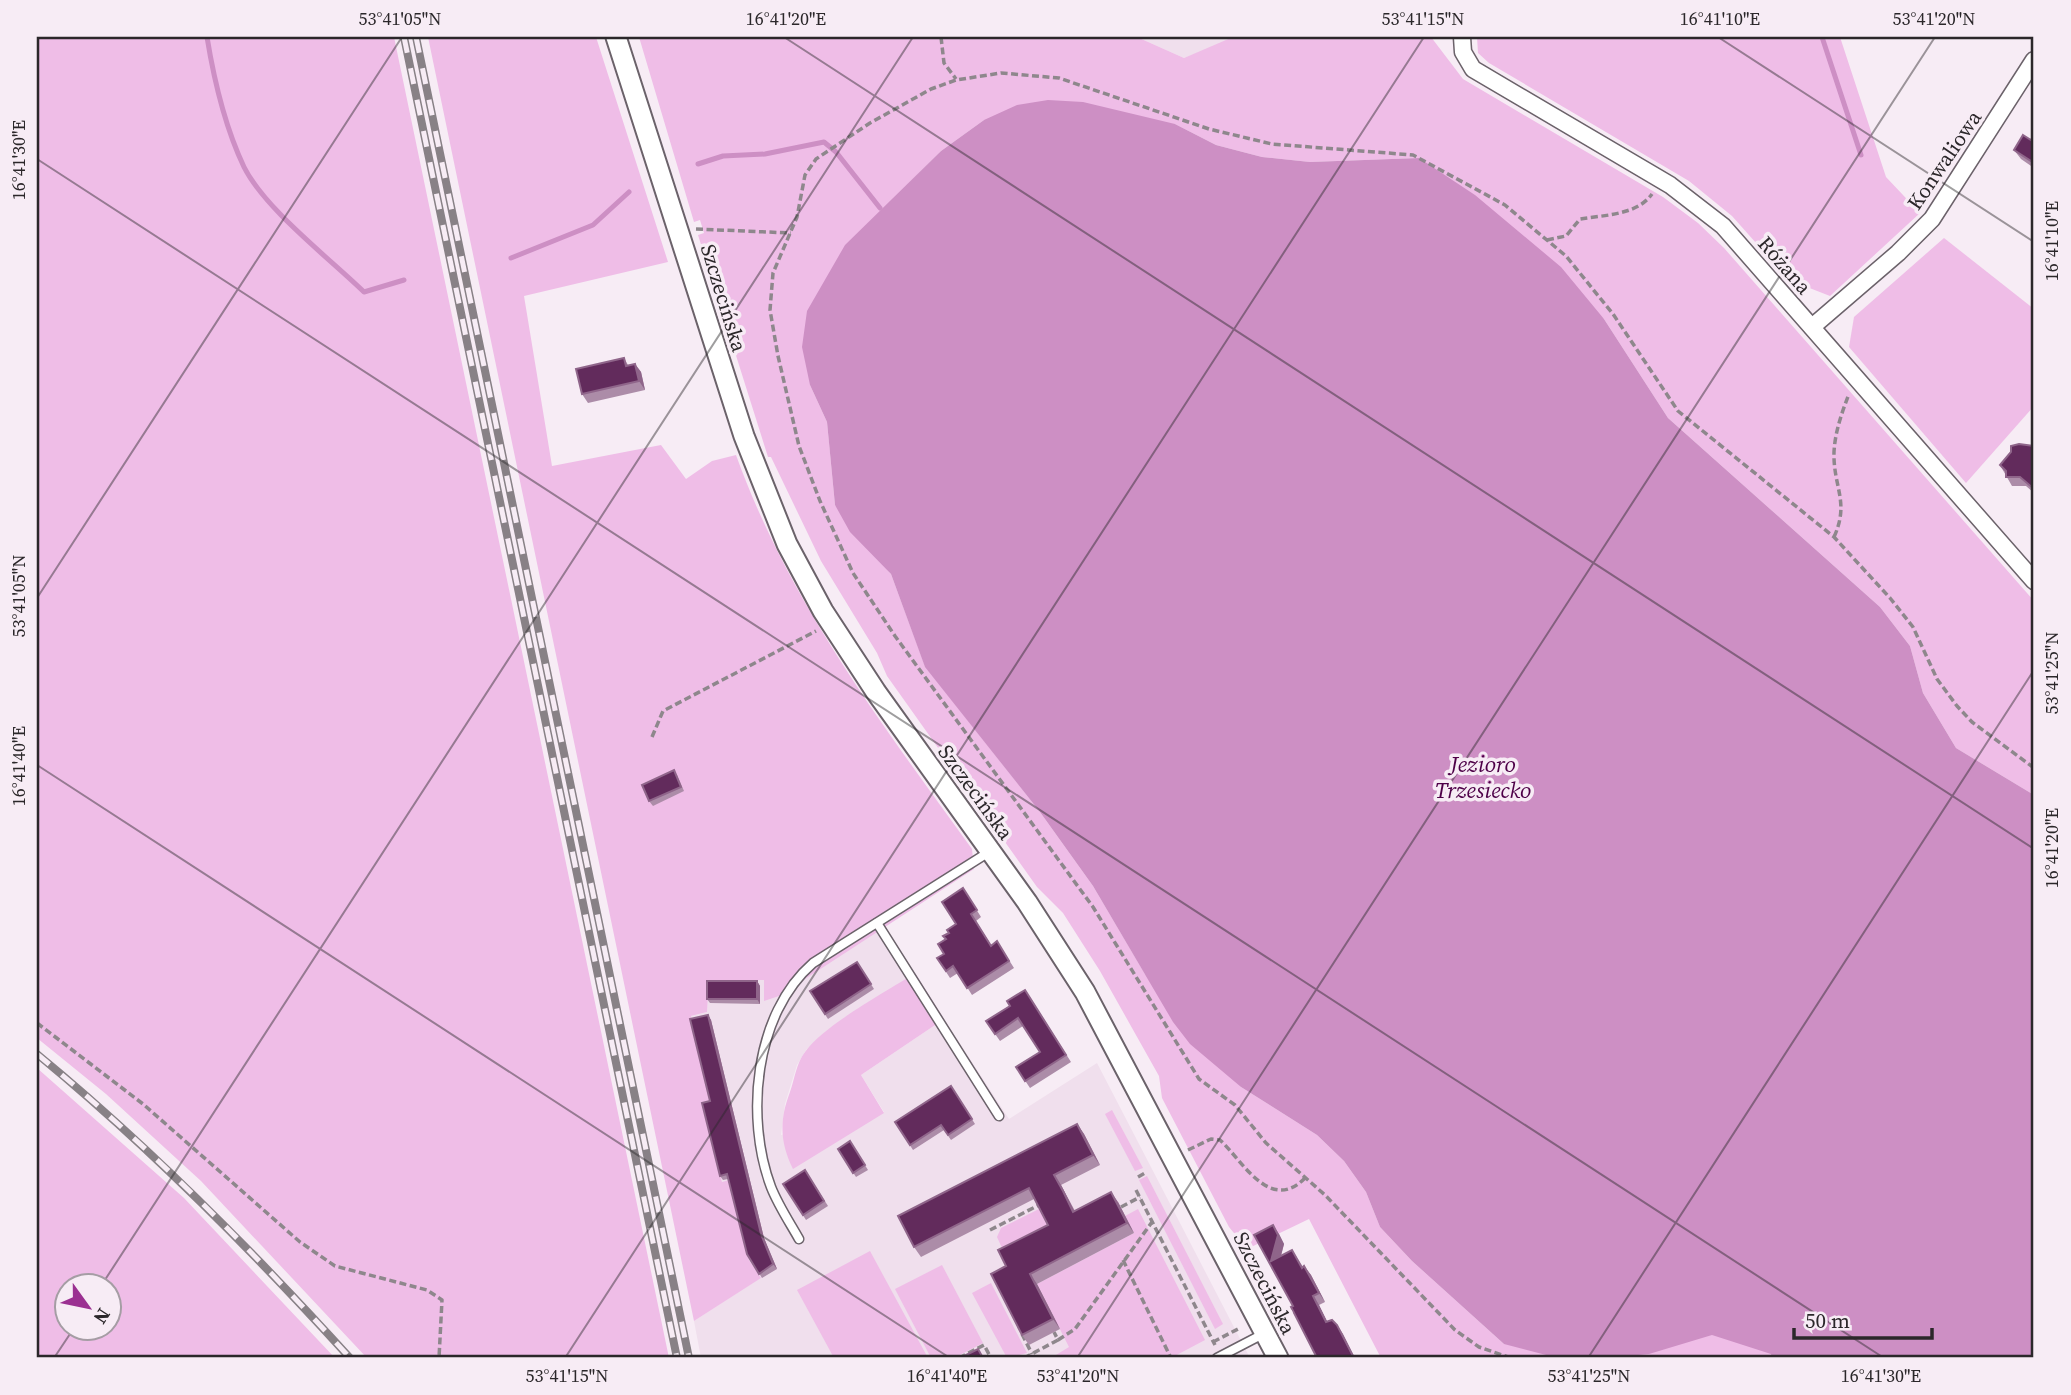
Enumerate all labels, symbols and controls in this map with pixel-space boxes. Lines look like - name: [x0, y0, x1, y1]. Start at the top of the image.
- text: 53°41'05"N: [359, 6, 441, 31]
- text: 16°41'20"E: [746, 6, 826, 31]
- text: 53°41'15"N: [1382, 6, 1464, 31]
- text: 16°41'10"E: [1680, 6, 1760, 31]
- text: 53°41'20"N: [1893, 6, 1975, 31]
- street label: Konwaliowa: [1900, 104, 1988, 215]
- text: 16°41'30"E: [6, 120, 31, 200]
- text: 16°41'10"E: [2039, 201, 2064, 281]
- street label: Różana: [1752, 230, 1819, 301]
- street label: Szczecińska: [694, 241, 754, 356]
- text: 53°41'05"N: [6, 555, 31, 637]
- text: 53°41'25"N: [2039, 632, 2064, 714]
- text: 16°41'40"E: [6, 726, 31, 806]
- street label: Szczecińska: [932, 739, 1021, 846]
- water label: Jezioro Trzesiecko: [1435, 748, 1531, 806]
- text: 16°41'20"E: [2039, 808, 2064, 888]
- street label: Szczecińska: [1227, 1227, 1303, 1339]
- north arrow: [52, 1272, 122, 1342]
- scale bar: [1794, 1297, 1933, 1341]
- text: N: [87, 1303, 117, 1329]
- text: 50 m: [1805, 1306, 1850, 1335]
- text: 53°41'15"N: [526, 1363, 608, 1388]
- text: 16°41'40"E: [907, 1363, 987, 1388]
- text: 53°41'20"N: [1037, 1363, 1119, 1388]
- text: 53°41'25"N: [1548, 1363, 1630, 1388]
- text: 16°41'30"E: [1841, 1363, 1921, 1388]

